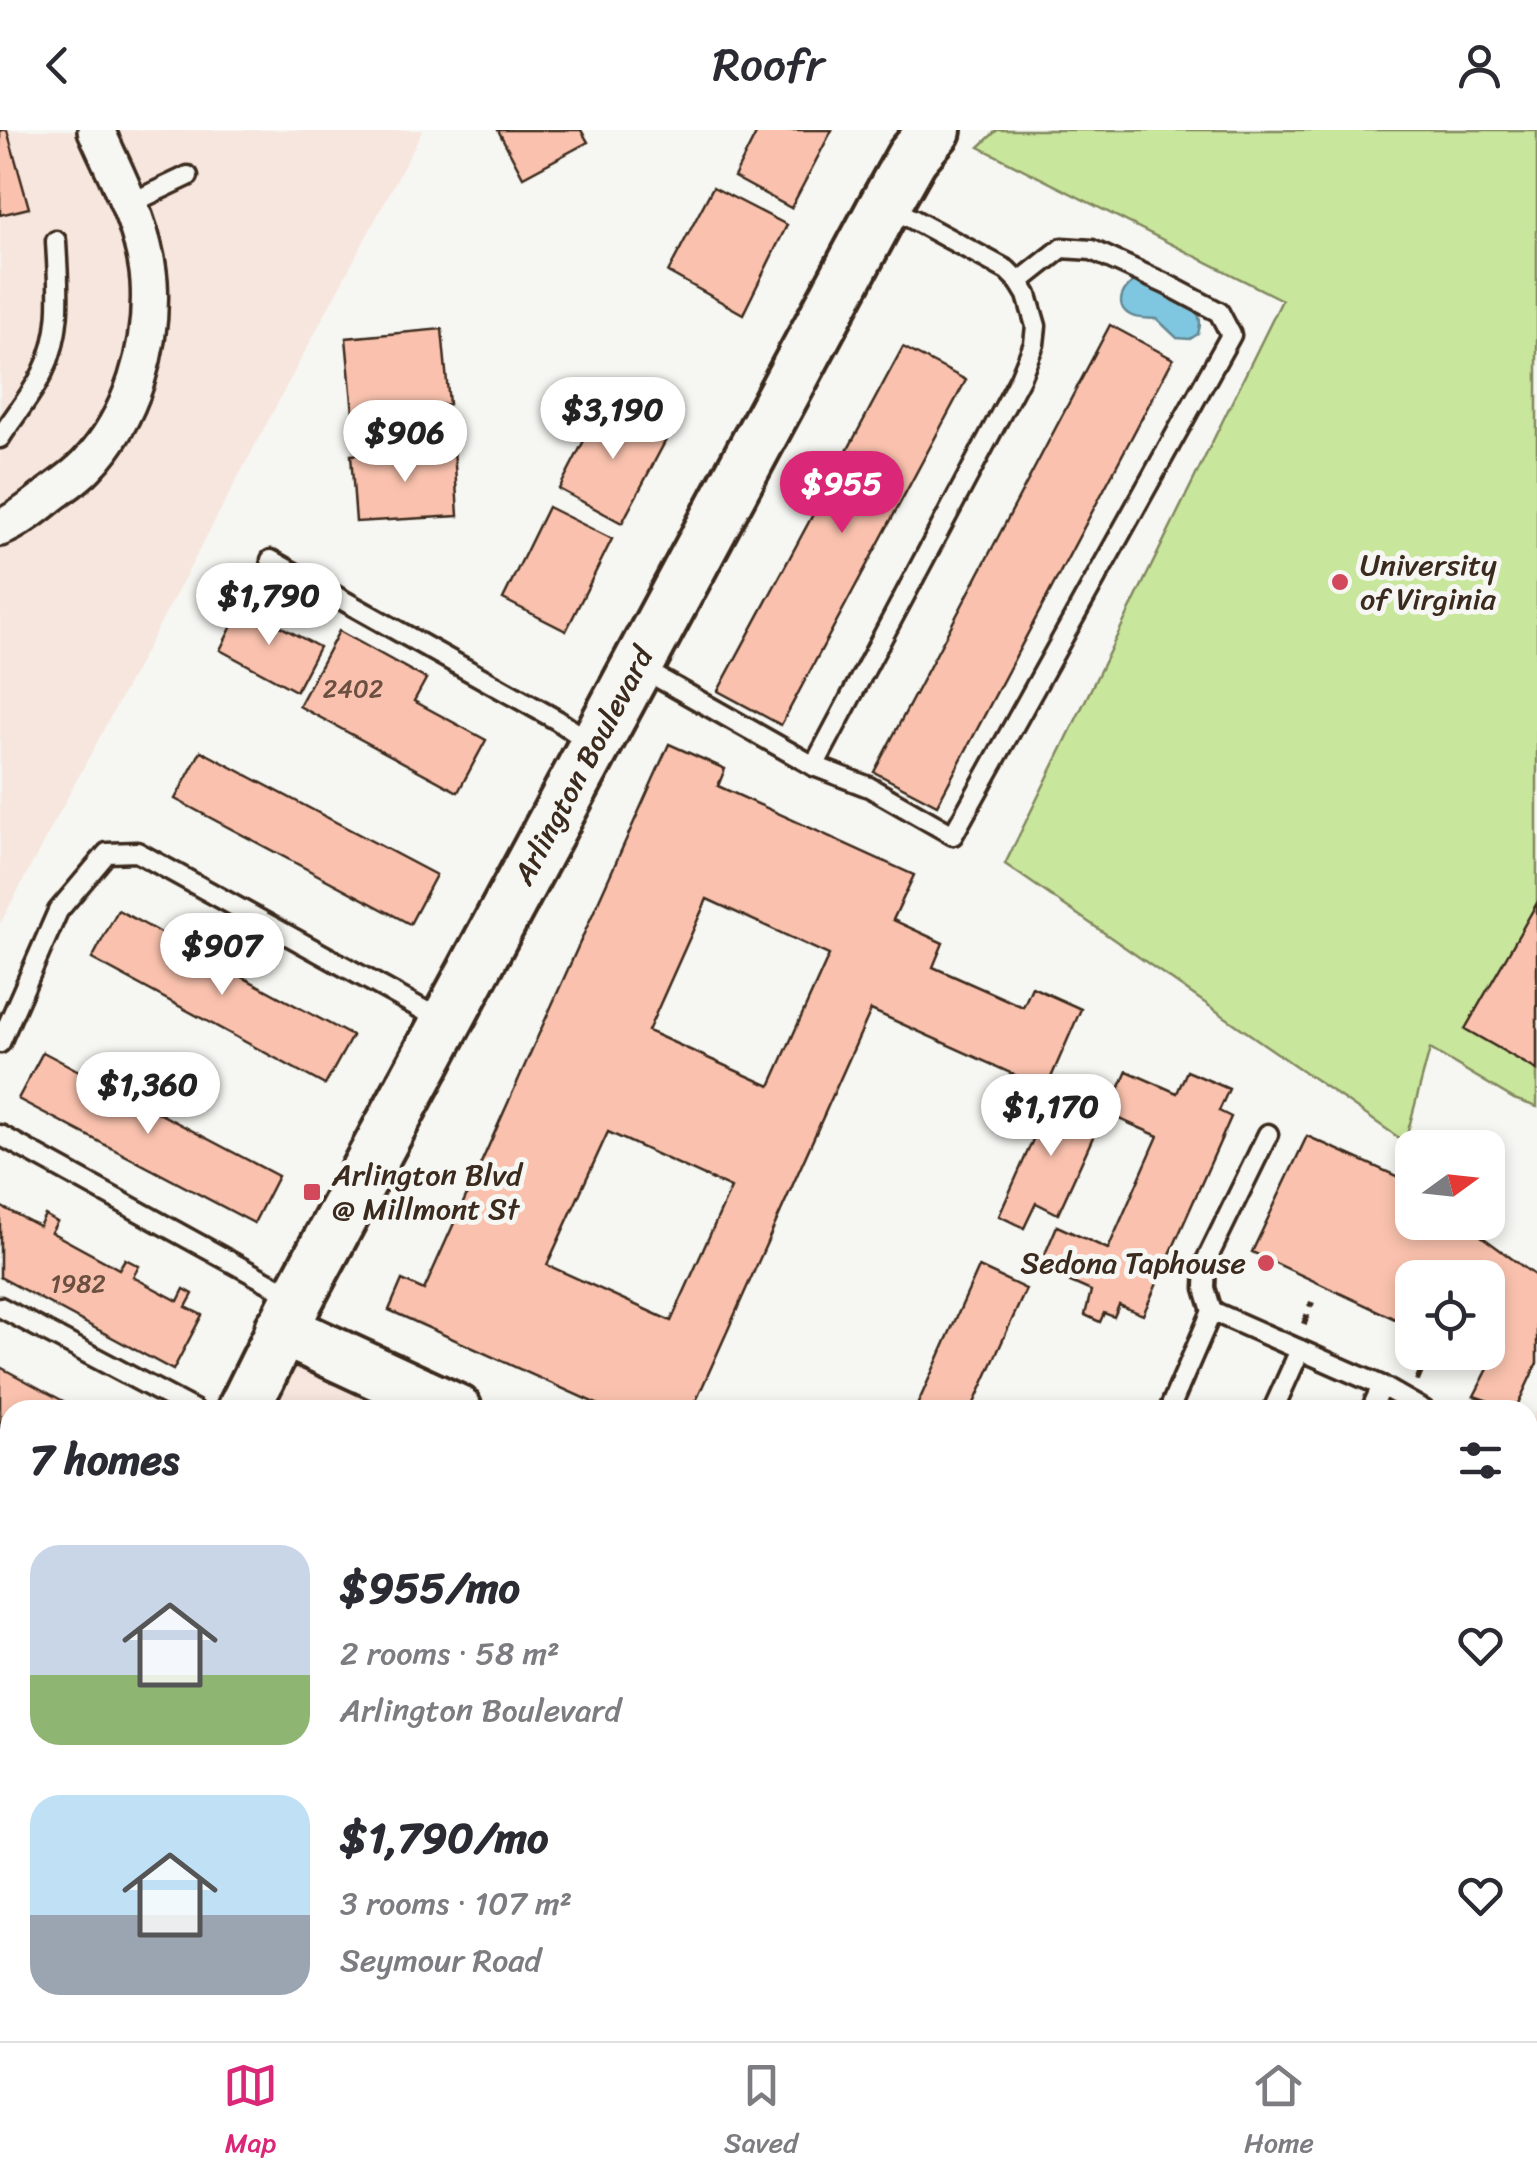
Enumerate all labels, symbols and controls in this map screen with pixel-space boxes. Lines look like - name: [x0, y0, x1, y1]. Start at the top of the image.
- text: Roofr: [713, 25, 824, 105]
- icon: back: [30, 38, 85, 93]
- icon: person: [1452, 38, 1507, 93]
- pin: $3,190: [532, 377, 694, 462]
- text: $3,190: [562, 381, 664, 438]
- pin: $906: [346, 400, 464, 485]
- text: $906: [365, 404, 445, 461]
- pin: $955: [783, 451, 901, 536]
- text: $955: [802, 455, 882, 512]
- place label: University of Virginia: [1360, 538, 1497, 626]
- pin: $1,790: [188, 563, 350, 648]
- text: $1,790: [218, 567, 320, 624]
- marker: University of Virginia: [1329, 571, 1351, 593]
- street label: Arlington Boulevard: [497, 635, 670, 896]
- house number: 2402: [323, 666, 383, 711]
- pin: $907: [163, 913, 281, 998]
- text: $907: [182, 917, 262, 974]
- pin: $1,360: [67, 1052, 229, 1137]
- text: $1,360: [98, 1056, 198, 1113]
- pin: $1,170: [970, 1074, 1132, 1159]
- text: $1,170: [1003, 1078, 1099, 1135]
- north arrow: [1395, 1130, 1505, 1240]
- map controls: [1395, 1130, 1505, 1370]
- place label: Arlington Blvd @ Millmont St: [331, 1148, 524, 1236]
- marker: Arlington Blvd @ Millmont St: [301, 1181, 323, 1203]
- place label: Sedona Taphouse: [1021, 1236, 1246, 1290]
- marker: Sedona Taphouse: [1255, 1252, 1277, 1274]
- button: locate: [1395, 1260, 1505, 1370]
- house number: 1982: [50, 1261, 106, 1306]
- text: 7 homes: [30, 1423, 179, 1497]
- icon: filters: [1453, 1433, 1508, 1488]
- text: $955/mo: [340, 1551, 520, 1625]
- icon: home: [110, 1585, 230, 1705]
- icon: heart: [1453, 1618, 1508, 1673]
- text: 2 rooms · 58 m²: [340, 1625, 560, 1682]
- text: Arlington Boulevard: [340, 1682, 621, 1739]
- text: $1,790/mo: [340, 1801, 548, 1875]
- icon: home: [110, 1835, 230, 1955]
- icon: heart: [1453, 1868, 1508, 1923]
- text: 3 rooms · 107 m²: [340, 1875, 572, 1932]
- text: Seymour Road: [340, 1932, 541, 1989]
- tab: Map: [223, 2058, 278, 2167]
- tab: Saved: [724, 2058, 798, 2167]
- tab: Home: [1244, 2058, 1314, 2167]

